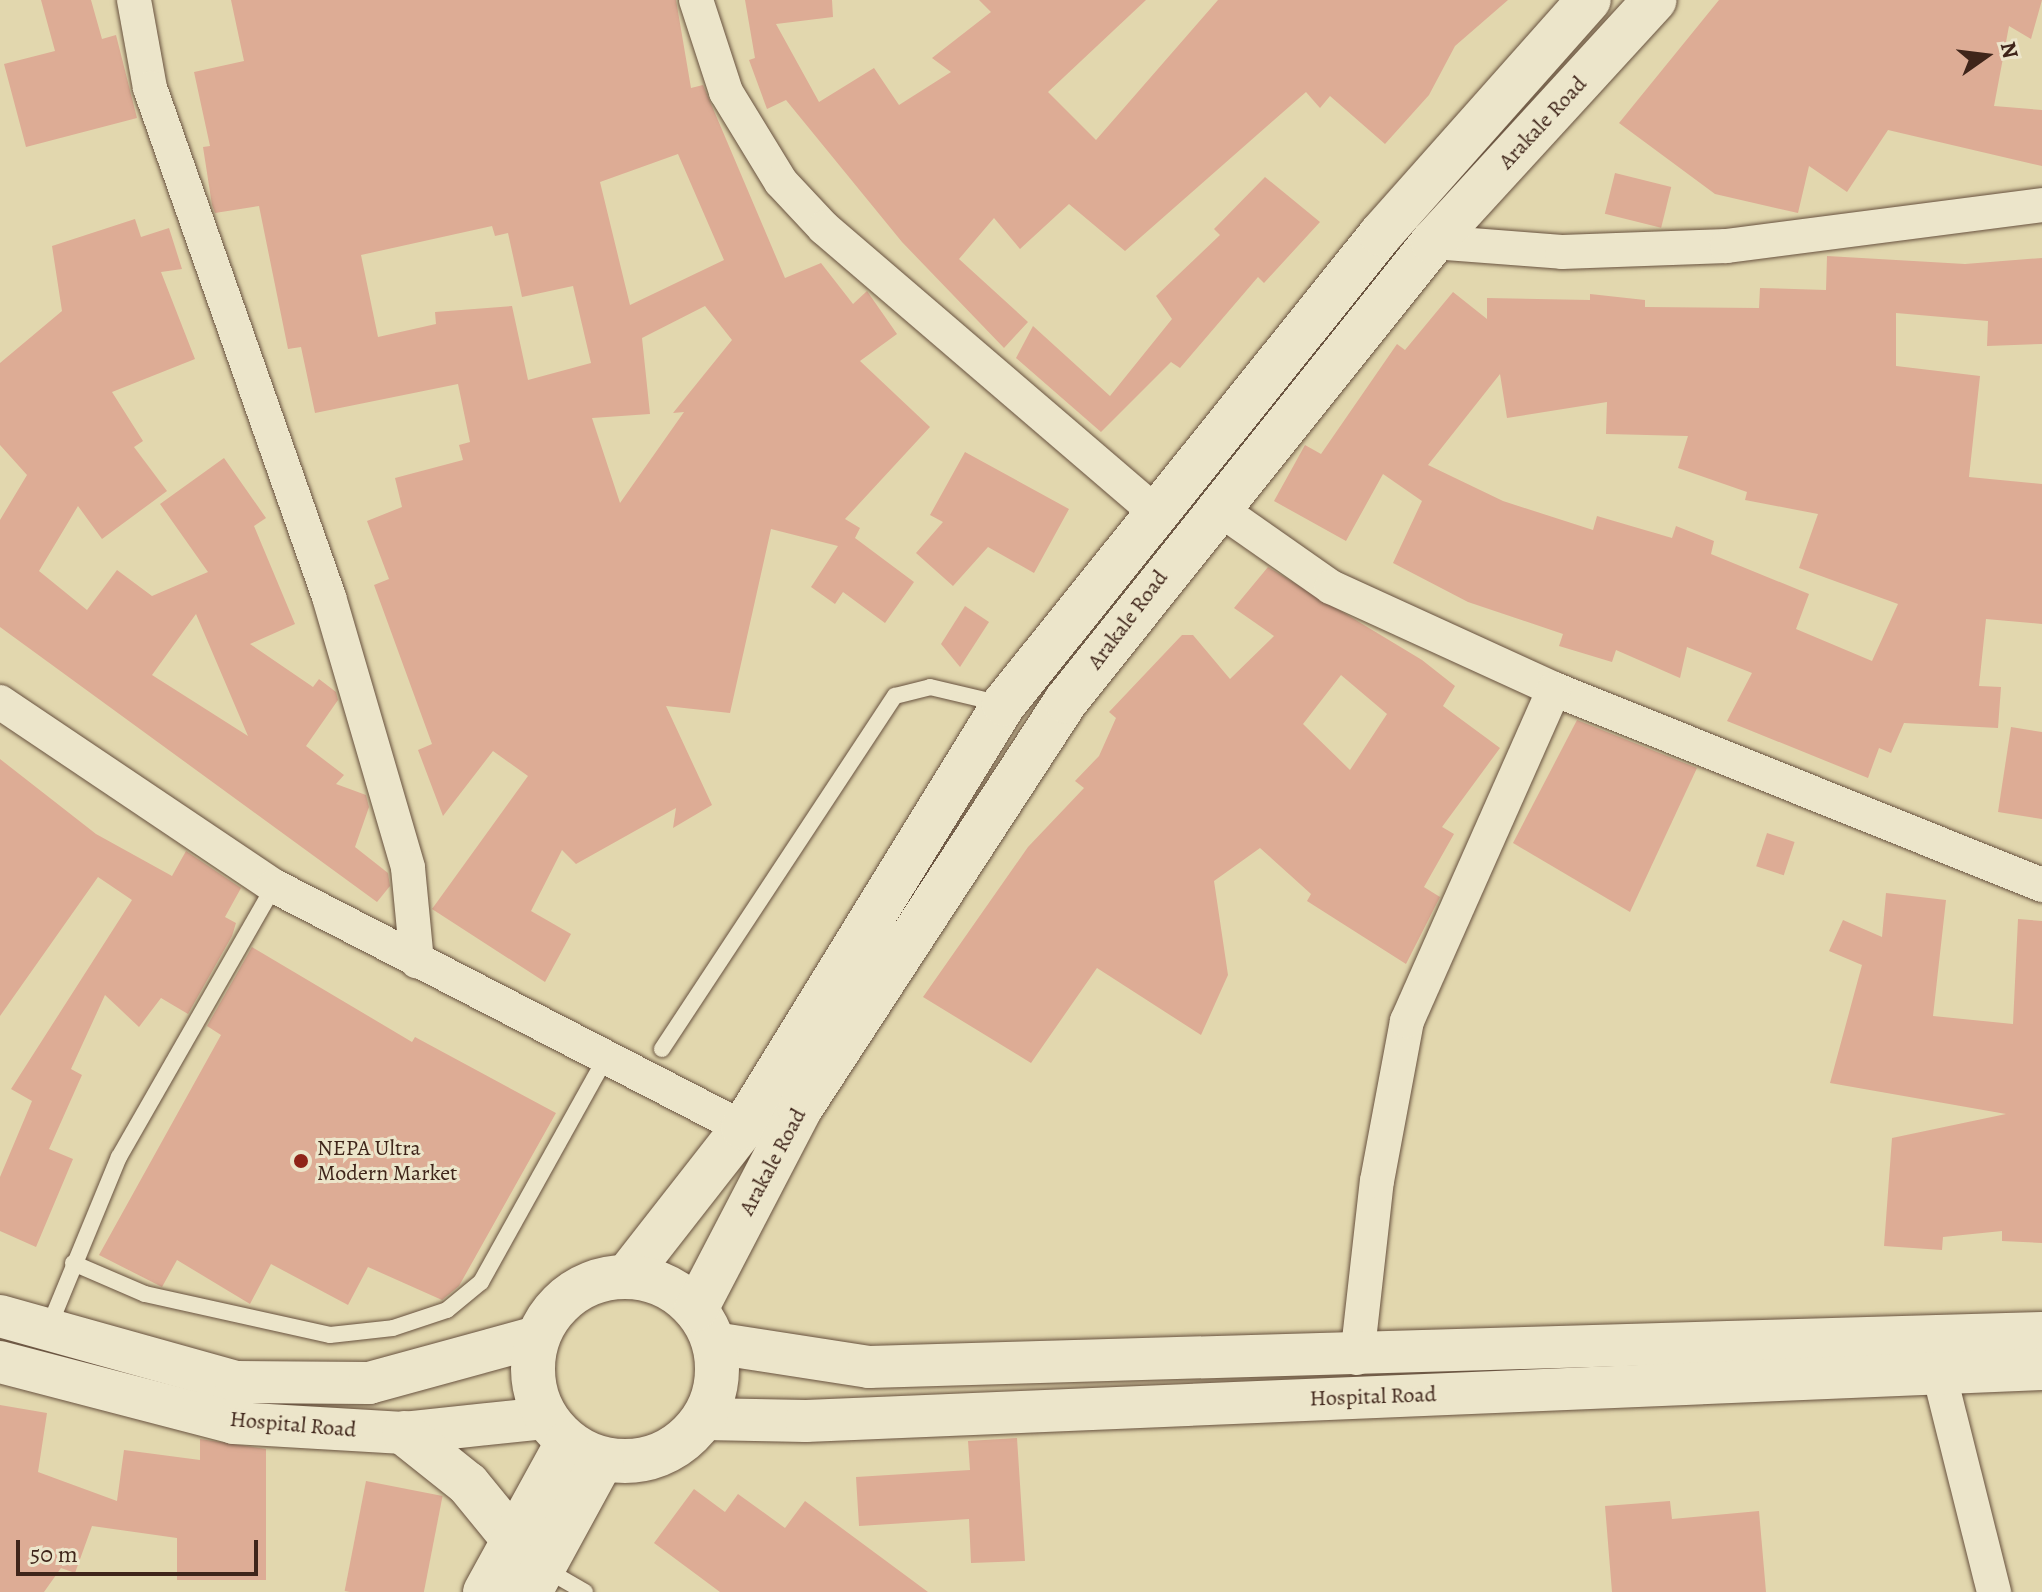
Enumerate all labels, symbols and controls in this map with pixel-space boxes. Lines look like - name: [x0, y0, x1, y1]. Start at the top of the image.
- north arrow: [1946, 16, 2026, 96]
- text: N: [1993, 39, 2026, 62]
- street label: Arakale Road: [1493, 71, 1593, 175]
- street label: Arakale Road: [1082, 565, 1174, 675]
- street label: Arakale Road: [734, 1104, 812, 1220]
- place label: NEPA Ultra Modern Market: [317, 1135, 457, 1186]
- marker: NEPA Ultra Modern Market: [292, 1152, 310, 1170]
- street label: Hospital Road: [1309, 1382, 1437, 1412]
- street label: Hospital Road: [229, 1406, 357, 1444]
- scale bar: [20, 1524, 262, 1574]
- text: 50 m: [30, 1538, 78, 1570]

